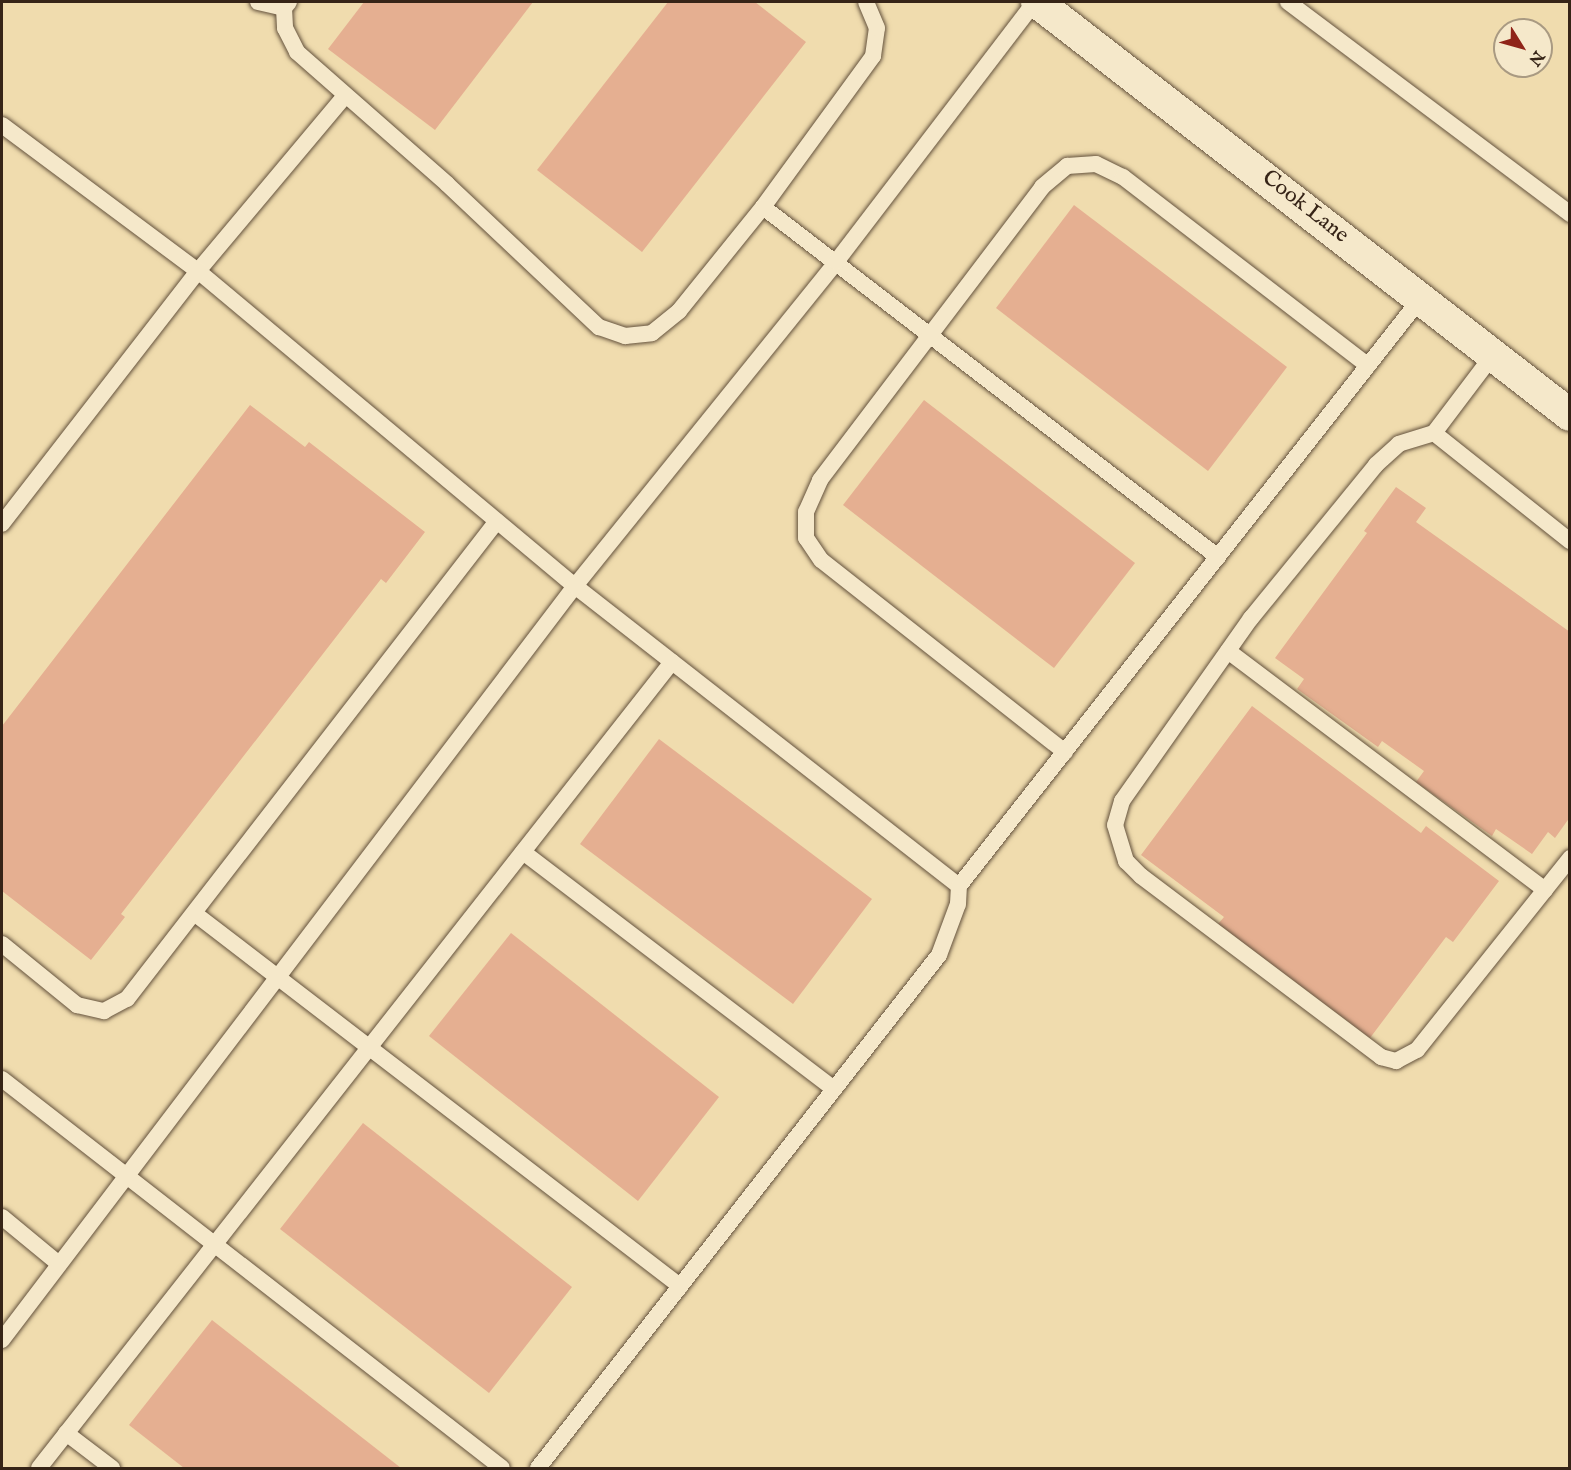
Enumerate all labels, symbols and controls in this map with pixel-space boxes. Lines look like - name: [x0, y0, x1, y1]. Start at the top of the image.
- north arrow: [1493, 18, 1553, 78]
- text: N: [1524, 46, 1548, 69]
- street label: Cook Lane: [1256, 165, 1354, 249]

